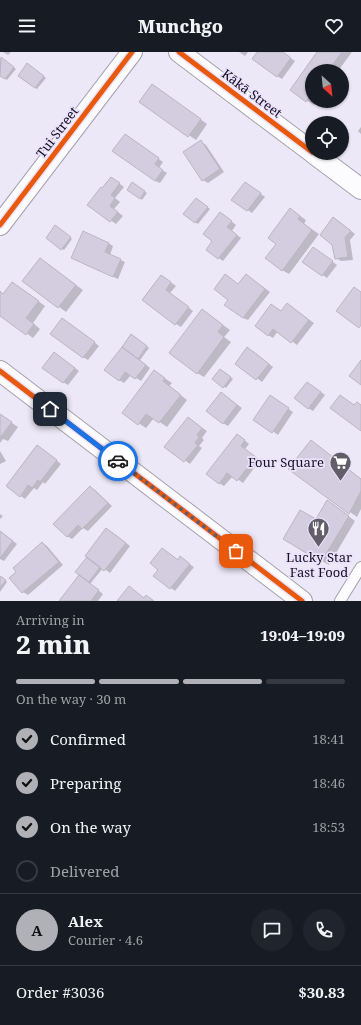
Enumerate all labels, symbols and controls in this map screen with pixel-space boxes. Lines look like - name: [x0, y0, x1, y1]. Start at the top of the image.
- text: Munchgo: [138, 14, 223, 38]
- icon: menu: [16, 15, 38, 37]
- icon: heart: [323, 15, 345, 37]
- street label: Kākā Street: [218, 64, 286, 122]
- north arrow: [305, 64, 349, 108]
- map controls: [305, 64, 349, 160]
- street label: Tui Street: [32, 102, 83, 161]
- button: locate: [305, 116, 349, 160]
- pin: [33, 392, 67, 426]
- icon: home: [39, 398, 61, 420]
- courier: [98, 441, 138, 481]
- supermarket icon: Four Square: [327, 449, 353, 482]
- icon: car: [107, 450, 129, 472]
- place label: Four Square: [248, 453, 324, 471]
- restaurant icon: Lucky Star Fast Food: [306, 516, 332, 549]
- pin: [219, 534, 253, 568]
- icon: bag: [225, 540, 247, 562]
- place label: Lucky Star Fast Food: [286, 548, 352, 581]
- text: Arriving in: [16, 611, 85, 629]
- text: 19:04–19:09: [260, 625, 345, 645]
- text: 2 min: [16, 626, 91, 662]
- text: On the way · 30 m: [16, 690, 126, 708]
- icon: check: [16, 728, 38, 750]
- text: Confirmed: [50, 729, 126, 749]
- text: 18:41: [312, 730, 345, 748]
- icon: check: [16, 772, 38, 794]
- text: Preparing: [50, 773, 121, 793]
- text: 18:46: [312, 774, 345, 792]
- icon: check: [16, 816, 38, 838]
- text: On the way: [50, 817, 131, 837]
- text: 18:53: [312, 818, 345, 836]
- text: Delivered: [50, 861, 119, 881]
- button: chat: [251, 909, 293, 951]
- button: phone: [303, 909, 345, 951]
- text: Alex: [68, 911, 103, 931]
- text: A: [31, 920, 43, 940]
- text: Courier · 4.6: [68, 931, 143, 949]
- text: Order #3036: [16, 982, 104, 1002]
- text: $30.83: [298, 982, 345, 1002]

